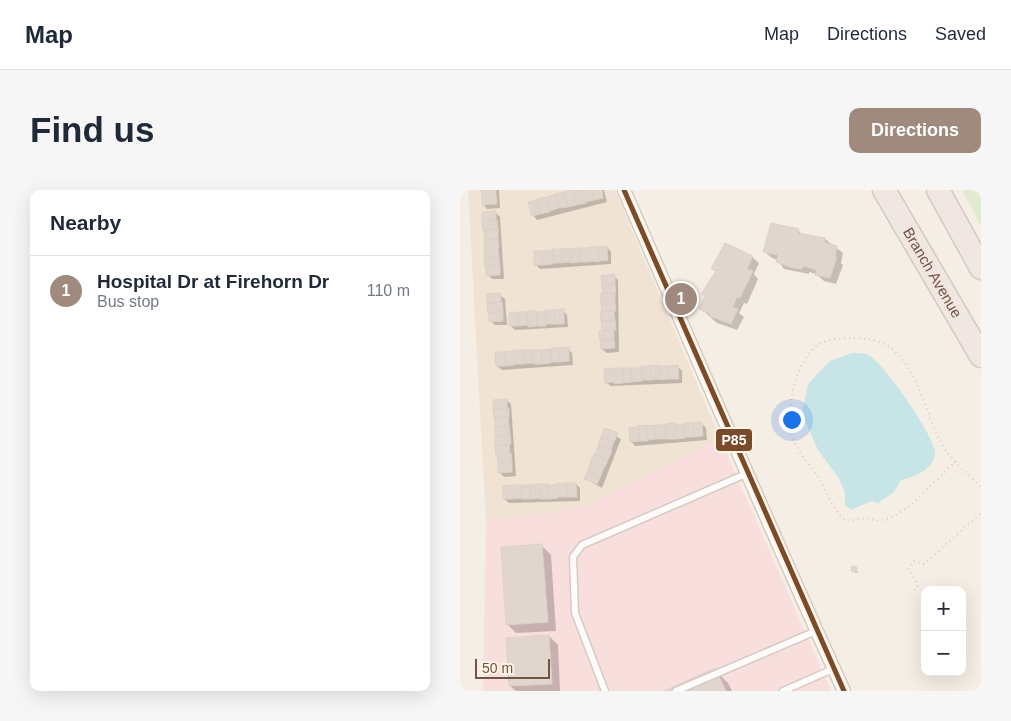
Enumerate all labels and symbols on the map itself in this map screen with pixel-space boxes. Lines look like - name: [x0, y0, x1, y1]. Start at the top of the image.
- street label: Branch Avenue: [900, 225, 966, 321]
- pin: 1: [665, 280, 697, 318]
- your location: [779, 407, 805, 433]
- line badge: P85: [715, 428, 753, 452]
- text: P85: [722, 432, 747, 448]
- scale bar: [475, 656, 550, 679]

